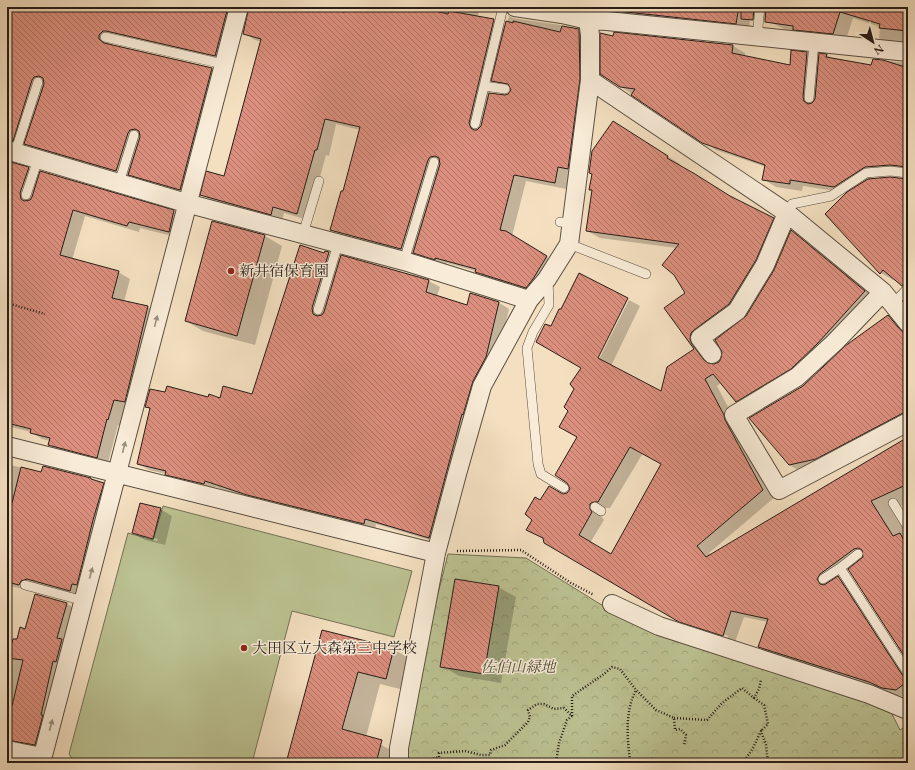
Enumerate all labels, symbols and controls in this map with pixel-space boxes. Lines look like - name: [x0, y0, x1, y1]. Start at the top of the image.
- north arrow: [853, 22, 893, 62]
- text: N: [871, 42, 887, 58]
- place label: 新井宿保育園: [239, 261, 329, 280]
- marker: 新井宿保育園: [226, 266, 236, 276]
- one-way arrow: [154, 315, 160, 327]
- one-way arrow: [121, 441, 127, 453]
- one-way arrow: [88, 566, 94, 578]
- place label: 大田区立大森第三中学校: [252, 638, 417, 657]
- marker: 大田区立大森第三中学校: [239, 643, 249, 653]
- park label: 佐伯山緑地: [480, 657, 557, 676]
- one-way arrow: [48, 719, 54, 731]

